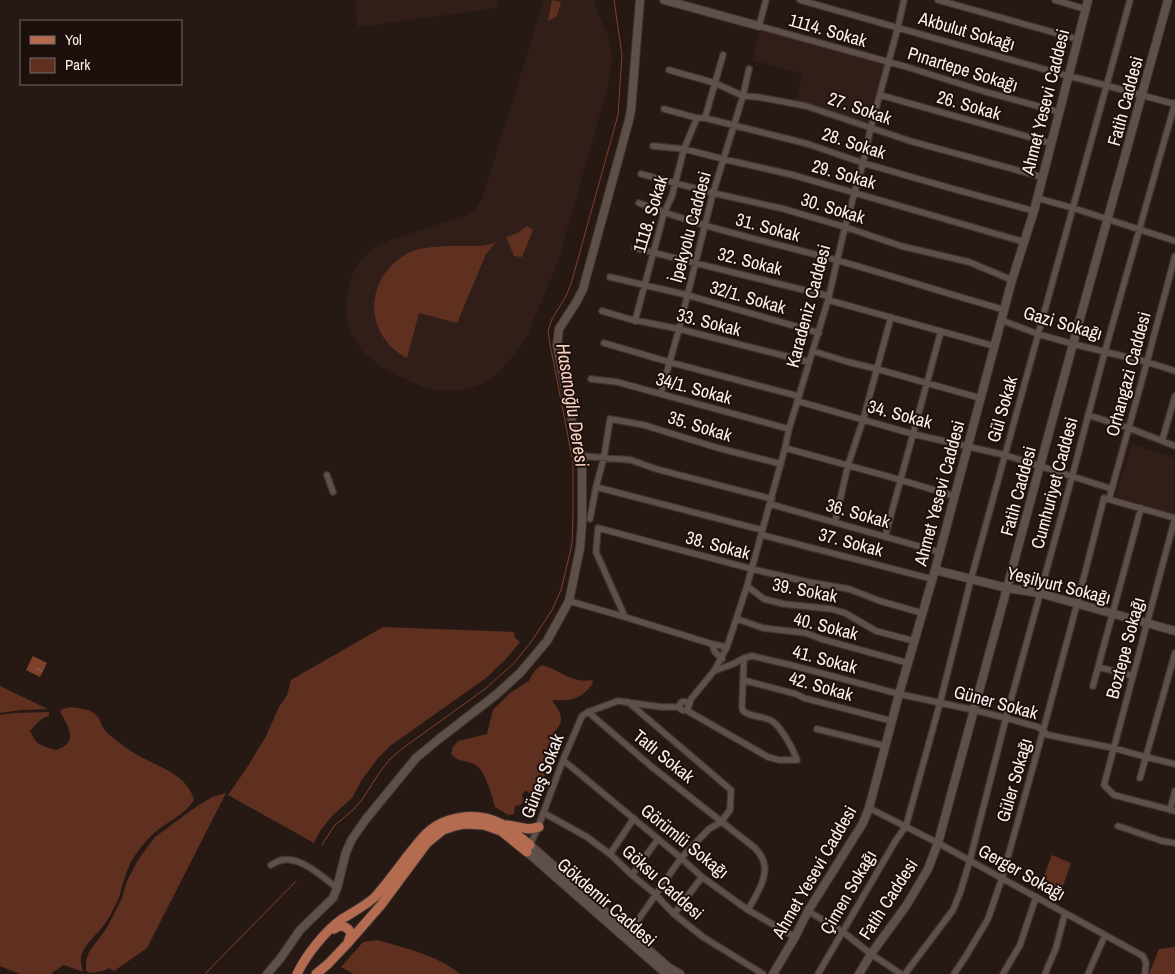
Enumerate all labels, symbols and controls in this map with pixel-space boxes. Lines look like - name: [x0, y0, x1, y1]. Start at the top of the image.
- street label: Akbulut Sokağı: [915, 5, 1018, 57]
- street label: 1114. Sokak: [786, 7, 870, 53]
- legend: [20, 20, 182, 85]
- street label: Ahmet Yesevi Caddesi: [1015, 26, 1075, 179]
- text: Yol: [65, 29, 82, 50]
- street label: Pınartepe Sokağı: [905, 40, 1021, 98]
- street label: Fatih Caddesi: [1101, 53, 1149, 149]
- text: Park: [65, 54, 91, 75]
- street label: 26. Sokak: [934, 84, 1005, 126]
- street label: 27. Sokak: [825, 85, 896, 131]
- street label: 28. Sokak: [819, 121, 890, 165]
- street label: 29. Sokak: [809, 153, 880, 195]
- street label: İpekyolu Caddesi: [663, 169, 717, 285]
- street label: 1118. Sokak: [626, 172, 674, 256]
- street label: 30. Sokak: [798, 186, 869, 230]
- street label: 31. Sokak: [733, 206, 804, 248]
- street label: 32. Sokak: [715, 241, 785, 281]
- street label: Karadeniz Caddesi: [780, 242, 836, 370]
- street label: 32/1. Sokak: [707, 274, 790, 320]
- street label: Gazi Sokağı: [1021, 300, 1105, 346]
- street label: 33. Sokak: [674, 302, 744, 342]
- street label: Orhangazi Caddesi: [1099, 309, 1157, 439]
- water label: Hasanoğlu Deresi: [550, 341, 596, 469]
- street label: 34/1. Sokak: [653, 366, 735, 410]
- street label: Gül Sokak: [981, 372, 1024, 445]
- street label: 34. Sokak: [865, 393, 936, 435]
- street label: 35. Sokak: [665, 404, 736, 448]
- street label: Cumhuriyet Caddesi: [1024, 414, 1084, 552]
- street label: Ahmet Yesevi Caddesi: [907, 418, 970, 569]
- street label: Fatih Caddesi: [994, 443, 1042, 539]
- street label: 36. Sokak: [823, 492, 894, 534]
- street label: 37. Sokak: [816, 521, 887, 563]
- street label: 38. Sokak: [683, 524, 754, 566]
- street label: Yeşilyurt Sokağı: [1004, 560, 1114, 610]
- street label: 39. Sokak: [770, 571, 840, 609]
- street label: Boztepe Sokağı: [1099, 594, 1151, 702]
- street label: 40. Sokak: [791, 606, 861, 646]
- street label: 41. Sokak: [790, 638, 861, 680]
- street label: 42. Sokak: [786, 665, 857, 707]
- street label: Güner Sokak: [951, 679, 1041, 725]
- street label: Tatlı Sokak: [628, 723, 701, 789]
- street label: Güneş Sokak: [514, 730, 570, 822]
- street label: Güler Sokağı: [990, 735, 1038, 825]
- street label: Görümlü Sokağı: [636, 798, 734, 884]
- street label: Ahmet Yesevi Caddesi: [765, 801, 862, 944]
- street label: Gerger Sokağı: [974, 838, 1070, 906]
- street label: Göksu Caddesi: [617, 839, 709, 925]
- street label: Çimen Sokağı: [814, 845, 882, 939]
- street label: Gökdemir Caddesi: [552, 852, 662, 952]
- street label: Fatih Caddesi: [852, 854, 924, 944]

